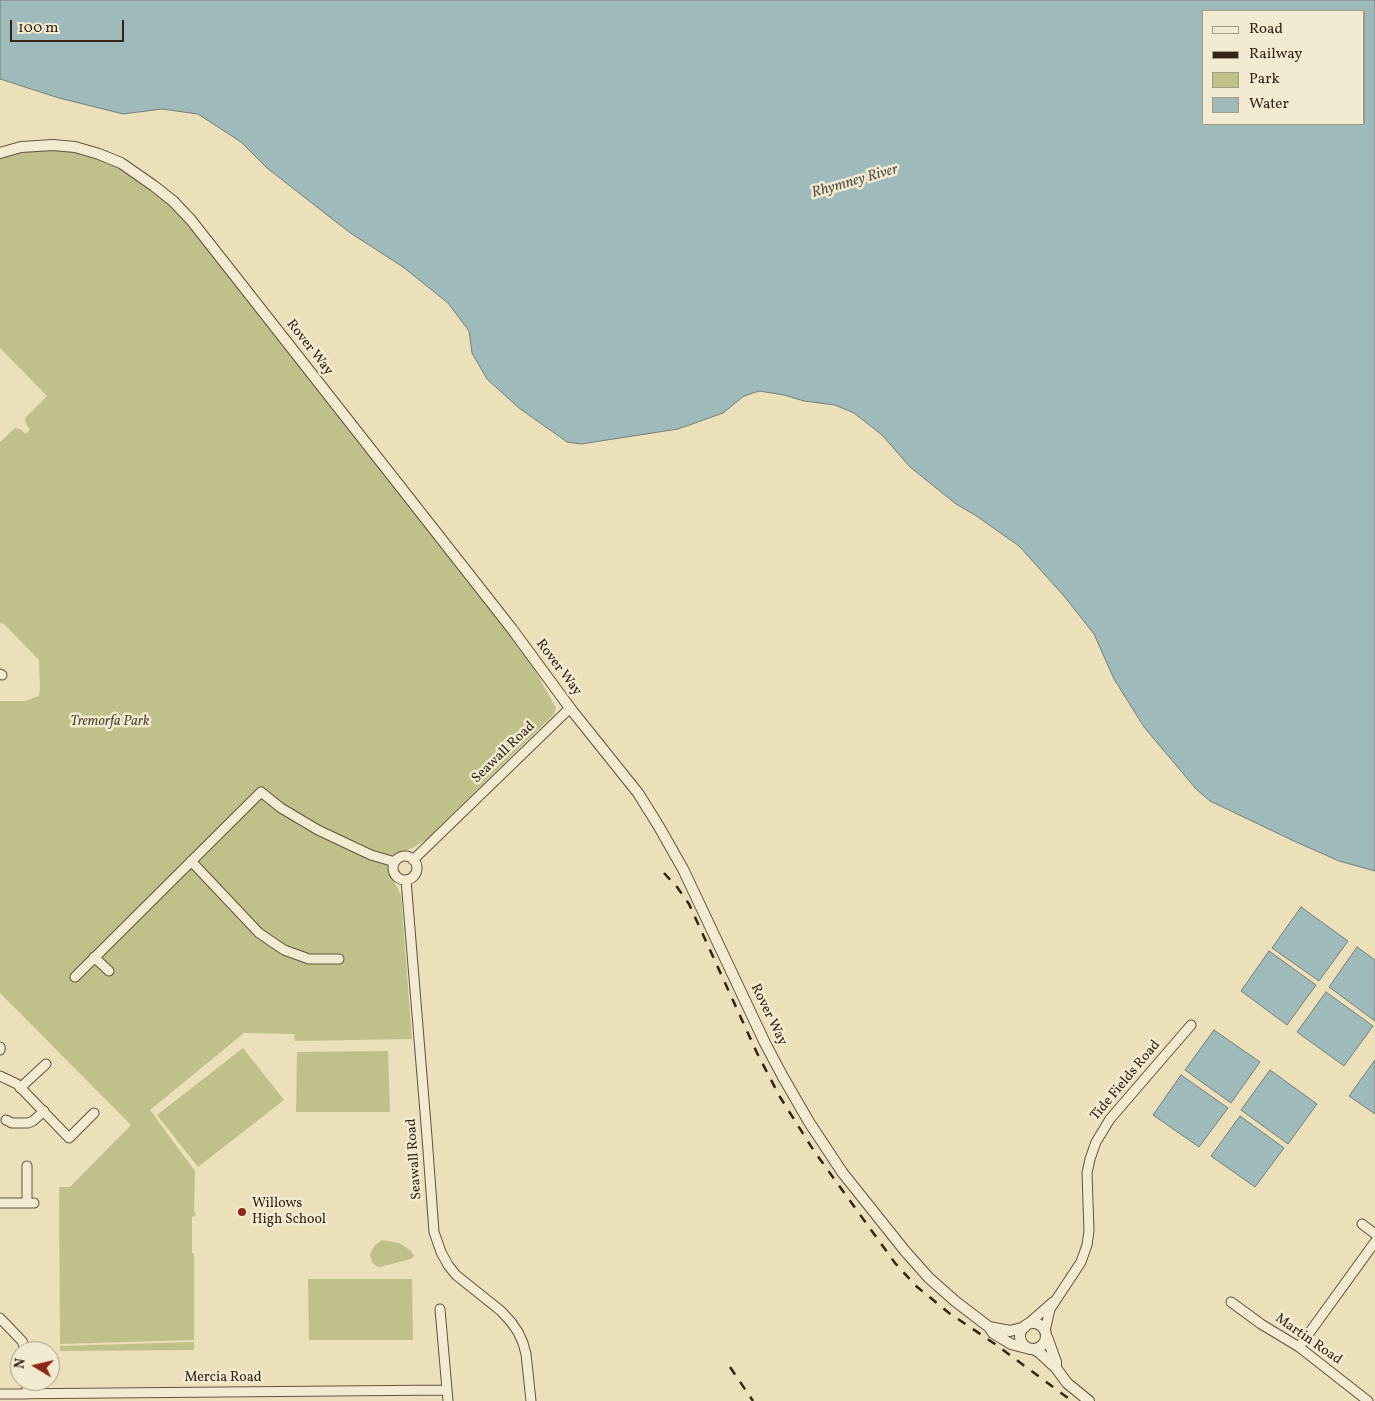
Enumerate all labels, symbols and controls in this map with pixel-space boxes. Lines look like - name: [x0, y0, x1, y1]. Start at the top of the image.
- scale bar: [12, 10, 126, 42]
- legend: [1202, 10, 1365, 125]
- text: 100 m: [18, 18, 58, 39]
- text: Road: [1249, 19, 1283, 40]
- text: Railway: [1249, 44, 1302, 65]
- text: Park: [1249, 69, 1280, 90]
- text: Water: [1249, 94, 1289, 115]
- water label: Rhymney River: [810, 161, 900, 203]
- street label: Rover Way: [282, 317, 336, 379]
- street label: Rover Way: [531, 636, 585, 700]
- park label: Tremorfa Park: [70, 714, 150, 730]
- street label: Seawall Road: [469, 719, 539, 787]
- street label: Rover Way: [746, 982, 790, 1048]
- street label: Tide Fields Road: [1087, 1037, 1165, 1125]
- street label: Seawall Road: [404, 1118, 426, 1200]
- place label: Willows High School: [252, 1196, 326, 1228]
- marker: Willows High School: [236, 1206, 248, 1218]
- street label: Martin Road: [1271, 1311, 1345, 1369]
- north arrow: [10, 1341, 60, 1391]
- text: N: [10, 1357, 31, 1370]
- street label: Mercia Road: [184, 1370, 262, 1386]

